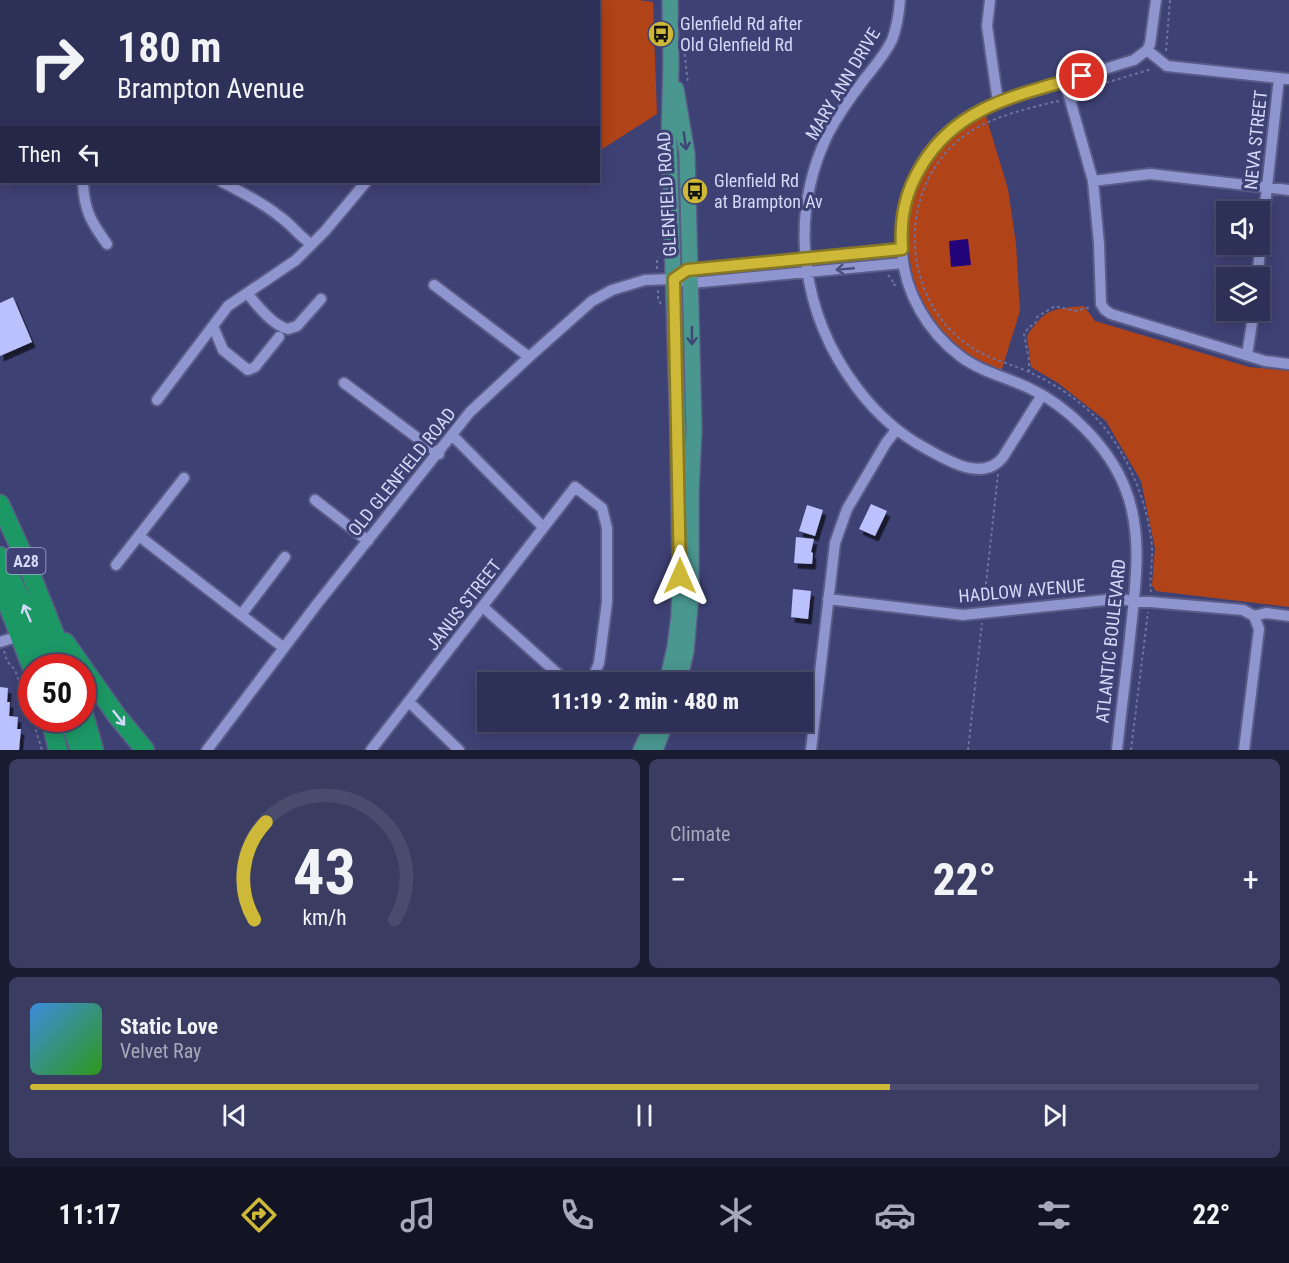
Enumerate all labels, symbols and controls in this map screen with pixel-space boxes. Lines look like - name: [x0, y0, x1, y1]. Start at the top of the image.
- place label: Glenfield Rd after Old Glenfield Rd: [680, 13, 803, 55]
- bus stop icon: Glenfield Rd after Old Glenfield Rd: [646, 19, 676, 49]
- text: 180 m: [117, 23, 222, 72]
- icon: right: [18, 24, 96, 102]
- street label: MARY ANN DRIVE: [801, 24, 884, 144]
- pin: [1056, 50, 1107, 101]
- icon: arrive: [1065, 59, 1098, 92]
- text: Brampton Avenue: [117, 73, 304, 105]
- street label: NEVA STREET: [1240, 89, 1271, 191]
- street label: GLENFIELD ROAD: [653, 131, 680, 257]
- one-way arrow: [680, 131, 691, 151]
- icon: left: [73, 138, 106, 171]
- text: Then: [18, 142, 61, 167]
- place label: Glenfield Rd at Brampton Av: [714, 170, 823, 212]
- bus stop icon: Glenfield Rd at Brampton Av: [680, 176, 710, 206]
- map controls: [1216, 201, 1270, 321]
- button: sound: [1216, 201, 1270, 255]
- one-way arrow: [835, 264, 855, 275]
- button: layers: [1216, 267, 1270, 321]
- one-way arrow: [686, 326, 697, 346]
- street label: OLD GLENFIELD ROAD: [343, 403, 460, 540]
- position arrow: [648, 544, 712, 608]
- road number: A28: [6, 548, 46, 574]
- street label: JANUS STREET: [422, 555, 506, 654]
- street label: ATLANTIC BOULEVARD: [1091, 558, 1130, 724]
- street label: HADLOW AVENUE: [958, 574, 1086, 607]
- one-way arrow: [21, 604, 32, 623]
- speed limit sign: 50: [18, 654, 96, 732]
- text: 11:19 · 2 min · 480 m: [551, 689, 739, 714]
- one-way arrow: [112, 709, 125, 725]
- text: Climate: [670, 822, 730, 846]
- text: 43: [293, 836, 356, 909]
- text: 22°: [933, 853, 996, 906]
- text: −: [670, 860, 687, 899]
- text: +: [1243, 860, 1259, 899]
- text: km/h: [302, 906, 347, 931]
- text: Static Love: [120, 1014, 218, 1039]
- text: Velvet Ray: [120, 1039, 201, 1063]
- icon: previous: [218, 1099, 251, 1132]
- icon: pause: [628, 1099, 661, 1132]
- icon: next: [1038, 1099, 1071, 1132]
- icon: directions: [238, 1194, 280, 1236]
- icon: music: [397, 1194, 439, 1236]
- icon: phone: [556, 1194, 598, 1236]
- icon: climate: [715, 1194, 757, 1236]
- icon: car: [874, 1194, 916, 1236]
- icon: filters: [1033, 1194, 1075, 1236]
- text: 11:17: [59, 1199, 121, 1231]
- text: 22°: [1193, 1199, 1230, 1231]

